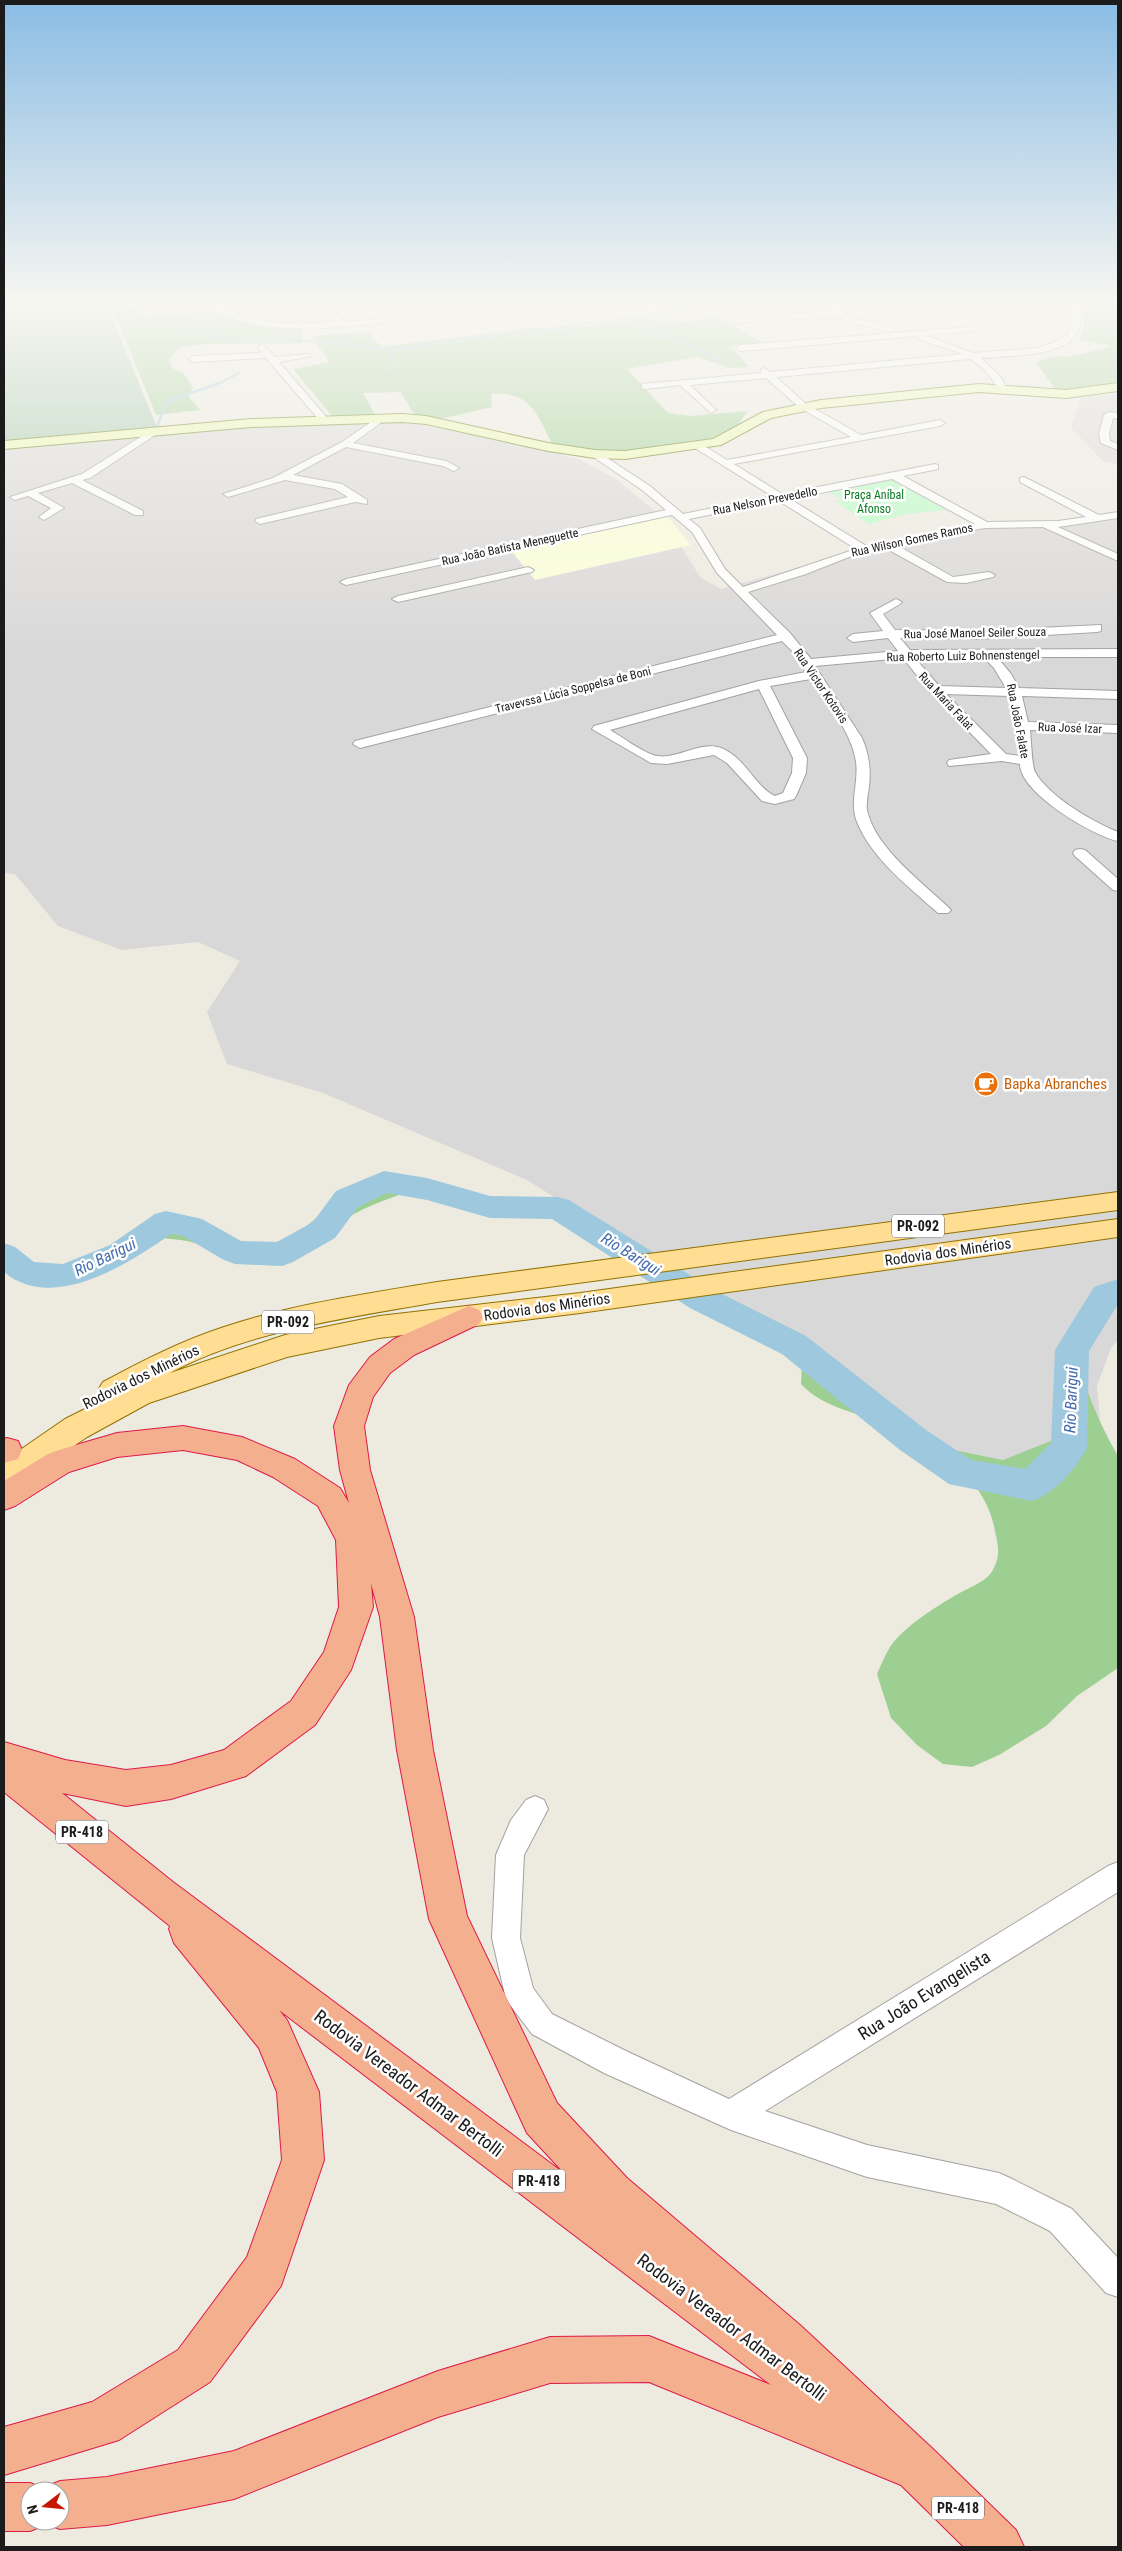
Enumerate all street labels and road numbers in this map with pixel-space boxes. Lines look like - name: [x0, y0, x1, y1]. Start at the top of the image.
- street label: Rua Nelson Prevedello: [712, 484, 818, 518]
- street label: Rua Wilson Gomes Ramos: [850, 520, 974, 560]
- street label: Rua João Batista Meneguette: [440, 526, 580, 568]
- street label: Rua José Manoel Seiler Souza: [904, 625, 1047, 641]
- street label: Rua Victor Kotovis: [791, 646, 851, 726]
- street label: Rua Roberto Luiz Bohnenstengel: [886, 648, 1040, 664]
- street label: Travevssa Lúcia Soppelsa de Boni: [494, 664, 652, 716]
- street label: Rua Maria Falat: [916, 669, 977, 733]
- street label: Rua João Falate: [1004, 682, 1032, 760]
- street label: Rua José Izar: [1038, 720, 1103, 736]
- road number: PR-092: [892, 1214, 944, 1238]
- street label: Rodovia dos Minérios: [884, 1234, 1013, 1270]
- street label: Rodovia dos Minérios: [483, 1289, 612, 1325]
- road number: PR-092: [262, 1310, 314, 1334]
- street label: Rodovia dos Minérios: [80, 1341, 202, 1413]
- road number: PR-418: [56, 1820, 108, 1844]
- street label: Rua João Evangelista: [854, 1946, 994, 2044]
- street label: Rodovia Vereador Admar Bertolli: [310, 2005, 508, 2161]
- road number: PR-418: [513, 2170, 565, 2192]
- street label: Rodovia Vereador Admar Bertolli: [633, 2249, 831, 2405]
- road number: PR-418: [932, 2496, 984, 2520]

